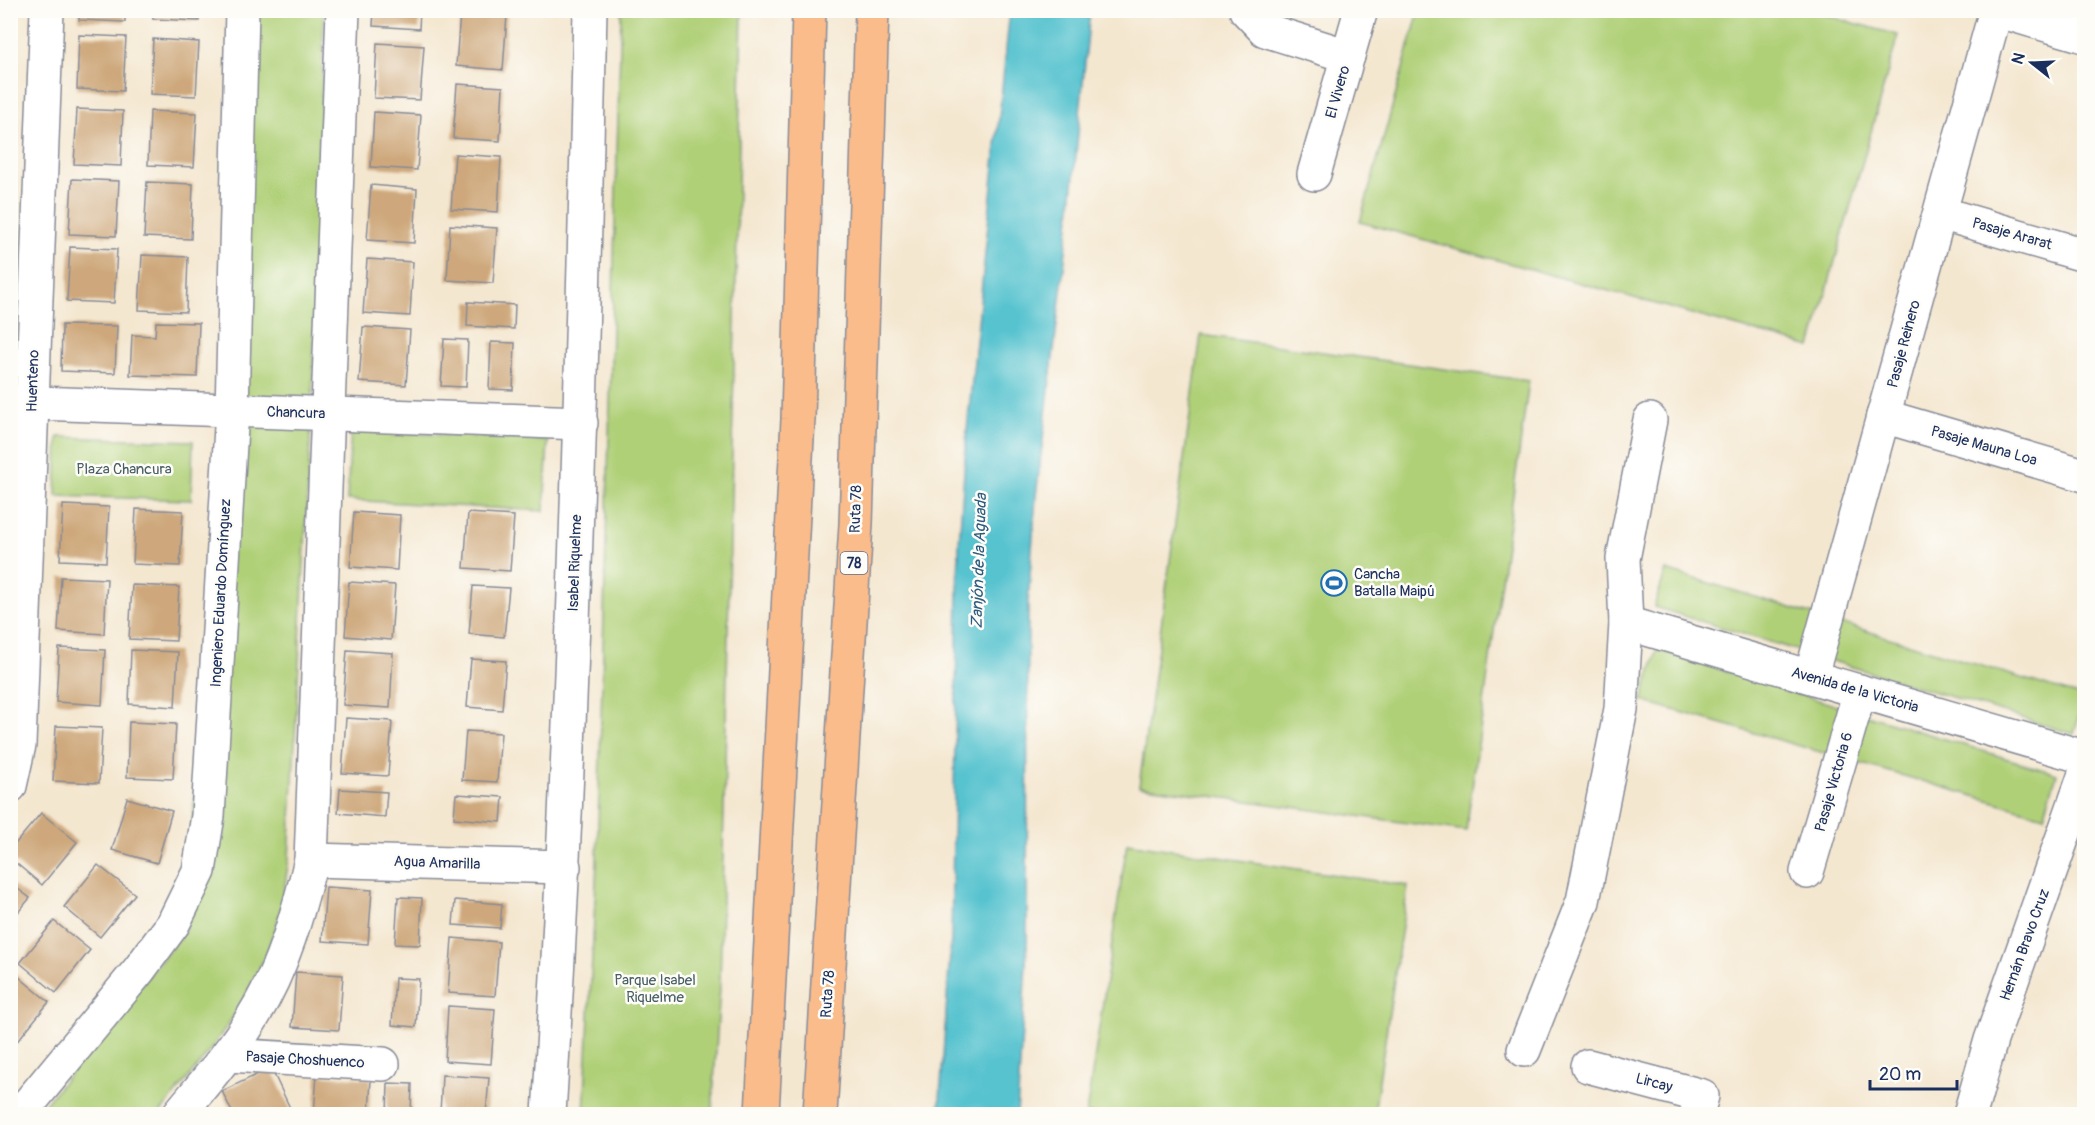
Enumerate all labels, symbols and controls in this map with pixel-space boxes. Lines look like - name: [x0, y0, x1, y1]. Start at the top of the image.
- north arrow: [2002, 33, 2062, 93]
- text: N: [2008, 50, 2030, 67]
- street label: El Vivero: [1321, 63, 1355, 121]
- street label: Pasaje Ararat: [1970, 214, 2055, 255]
- street label: Pasaje Reinero: [1883, 298, 1925, 390]
- street label: Huenteno: [22, 349, 44, 413]
- street label: Chancura: [266, 402, 326, 424]
- street label: Pasaje Mauna Loa: [1929, 422, 2039, 470]
- park label: Plaza Chancura: [76, 460, 172, 479]
- street label: Ruta 78: [846, 484, 866, 533]
- water label: Zanjón de la Aguada: [967, 492, 991, 629]
- street label: Ingeniero Eduardo Domínguez: [207, 498, 235, 688]
- street label: Isabel Riquelme: [564, 514, 586, 612]
- road number: 78: [840, 552, 868, 574]
- place label: Cancha Batalla Maipú: [1354, 565, 1435, 601]
- sports icon: Cancha Batalla Maipú: [1319, 568, 1349, 598]
- street label: Avenida de la Victoria: [1789, 663, 1921, 717]
- street label: Pasaje Victoria 6: [1811, 730, 1857, 834]
- street label: Agua Amarilla: [393, 852, 481, 874]
- street label: Hernán Bravo Cruz: [1996, 886, 2054, 1004]
- street label: Ruta 78: [817, 969, 839, 1019]
- park label: Parque Isabel Riquelme: [614, 971, 696, 1007]
- street label: Pasaje Choshuenco: [245, 1047, 365, 1073]
- scale bar: [1870, 1053, 1957, 1091]
- text: 20 m: [1879, 1063, 1921, 1086]
- street label: Lircay: [1633, 1069, 1675, 1097]

